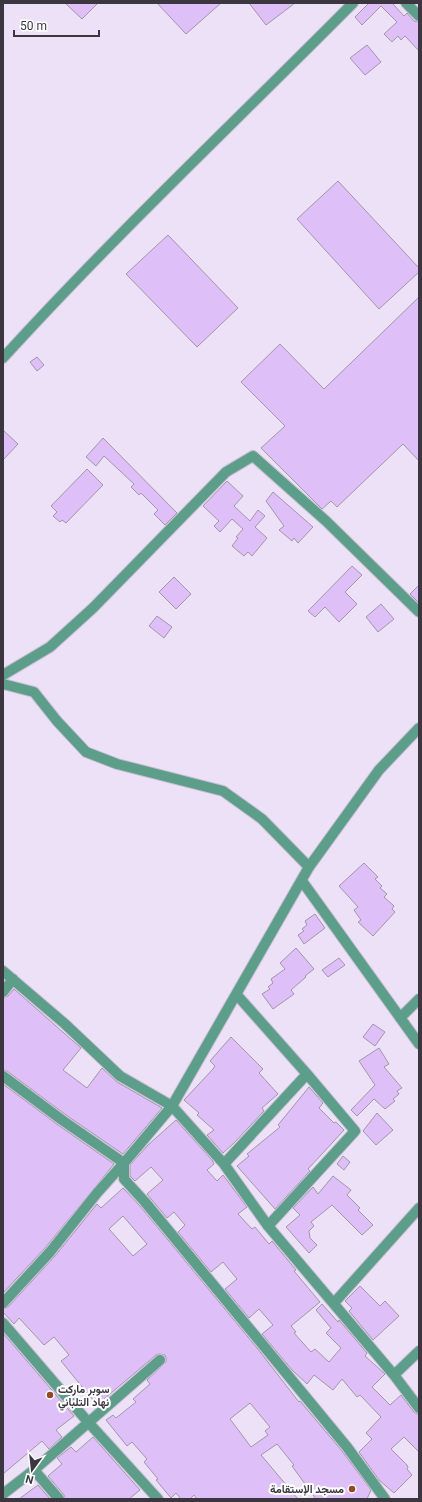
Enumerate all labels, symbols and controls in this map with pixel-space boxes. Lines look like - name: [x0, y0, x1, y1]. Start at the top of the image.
- scale bar: [14, 12, 99, 38]
- text: 50 m: [20, 19, 47, 33]
- place label: سوبر ماركت نهاد التلباني: [58, 1383, 110, 1411]
- marker: سوبر ماركت نهاد التلباني: [45, 1390, 55, 1400]
- north arrow: [12, 1450, 52, 1490]
- text: N: [24, 1472, 35, 1486]
- place label: مسجد الإستقامة: [270, 1483, 344, 1496]
- marker: مسجد الإستقامة: [347, 1484, 357, 1494]

